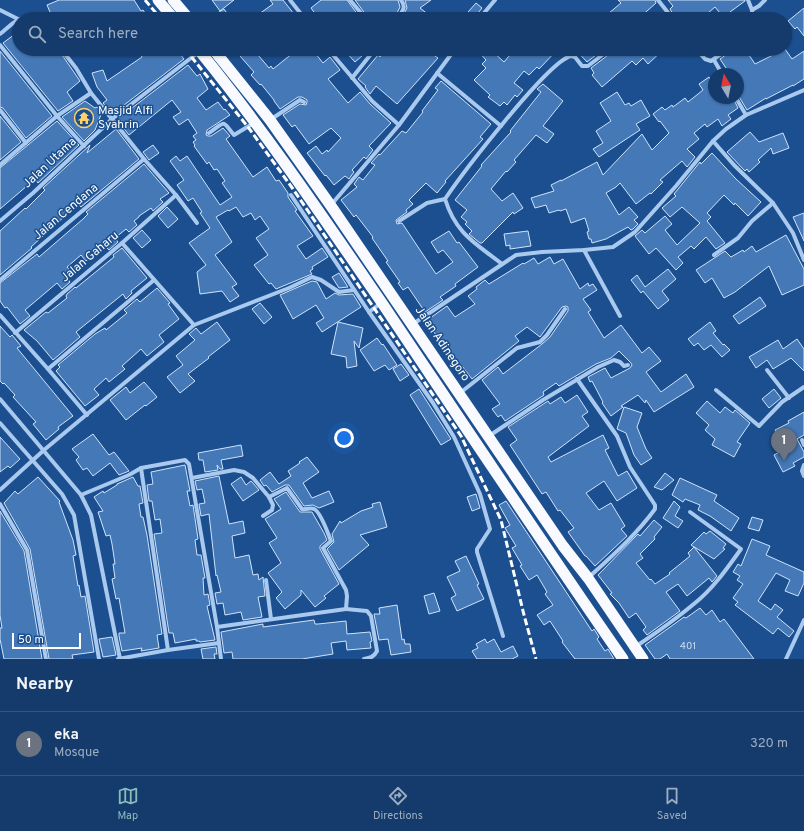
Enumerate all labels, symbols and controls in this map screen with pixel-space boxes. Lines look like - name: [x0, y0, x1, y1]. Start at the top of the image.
- search box: [12, 12, 792, 56]
- icon: search: [26, 23, 48, 45]
- text: Search here: [58, 25, 138, 44]
- north arrow: [708, 68, 744, 104]
- place label: Masjid Alfi Syahrin: [98, 103, 153, 133]
- temple icon: Masjid Alfi Syahrin: [73, 107, 95, 129]
- street label: Jalan Utama: [20, 134, 80, 192]
- street label: Jalan Cendana: [30, 180, 102, 244]
- street label: Jalan Gaharu: [58, 228, 122, 286]
- street label: Jalan Adinegoro: [411, 303, 473, 385]
- your location: [334, 428, 354, 448]
- pin: 1: [771, 428, 797, 461]
- scale bar: [12, 631, 81, 650]
- text: 50 m: [18, 633, 44, 647]
- house number: 401: [680, 640, 696, 653]
- text: Nearby: [16, 674, 73, 696]
- text: eka: [54, 726, 79, 745]
- text: 1: [26, 736, 32, 752]
- text: 320 m: [750, 736, 788, 752]
- text: Mosque: [54, 745, 99, 761]
- tab: Map: [117, 785, 139, 823]
- tab: Directions: [373, 785, 423, 823]
- tab: Saved: [657, 785, 687, 823]

